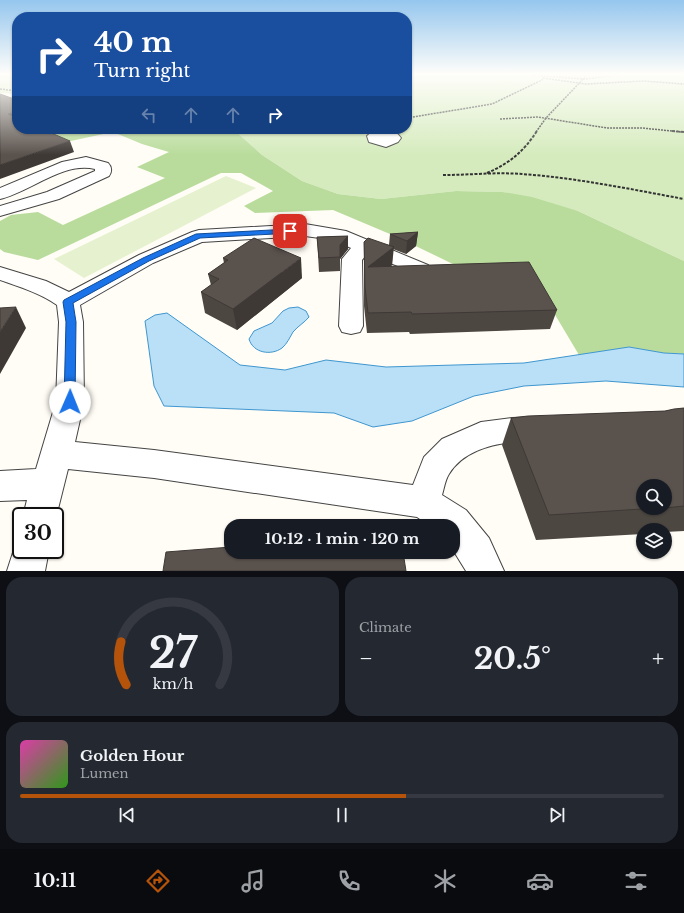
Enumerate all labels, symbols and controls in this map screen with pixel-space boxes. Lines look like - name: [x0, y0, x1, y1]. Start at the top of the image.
- text: 40 m: [94, 25, 172, 60]
- icon: right: [28, 28, 80, 80]
- text: Turn right: [94, 60, 190, 82]
- icon: left: [138, 104, 160, 126]
- icon: ahead: [180, 104, 202, 126]
- icon: ahead: [222, 104, 244, 126]
- icon: right: [264, 104, 286, 126]
- pin: [273, 214, 307, 248]
- icon: arrive: [279, 220, 301, 242]
- position arrow: [49, 381, 91, 423]
- map controls: [636, 479, 672, 559]
- button: search: [636, 479, 672, 515]
- speed limit sign: 30: [12, 507, 64, 559]
- button: layers: [636, 523, 672, 559]
- text: 10:12 · 1 min · 120 m: [265, 529, 419, 548]
- text: Climate: [359, 619, 412, 636]
- text: 27: [148, 627, 197, 678]
- text: 20.5°: [474, 640, 551, 677]
- text: −: [359, 645, 373, 672]
- text: +: [652, 645, 664, 672]
- text: km/h: [152, 674, 193, 692]
- text: Golden Hour: [80, 746, 184, 765]
- text: Lumen: [80, 765, 129, 782]
- icon: previous: [116, 804, 138, 826]
- icon: pause: [331, 804, 353, 826]
- icon: next: [546, 804, 568, 826]
- icon: directions: [144, 867, 172, 895]
- icon: music: [239, 867, 267, 895]
- icon: phone: [335, 867, 363, 895]
- icon: climate: [431, 867, 459, 895]
- icon: car: [526, 867, 554, 895]
- icon: filters: [622, 867, 650, 895]
- text: 10:11: [34, 870, 76, 892]

